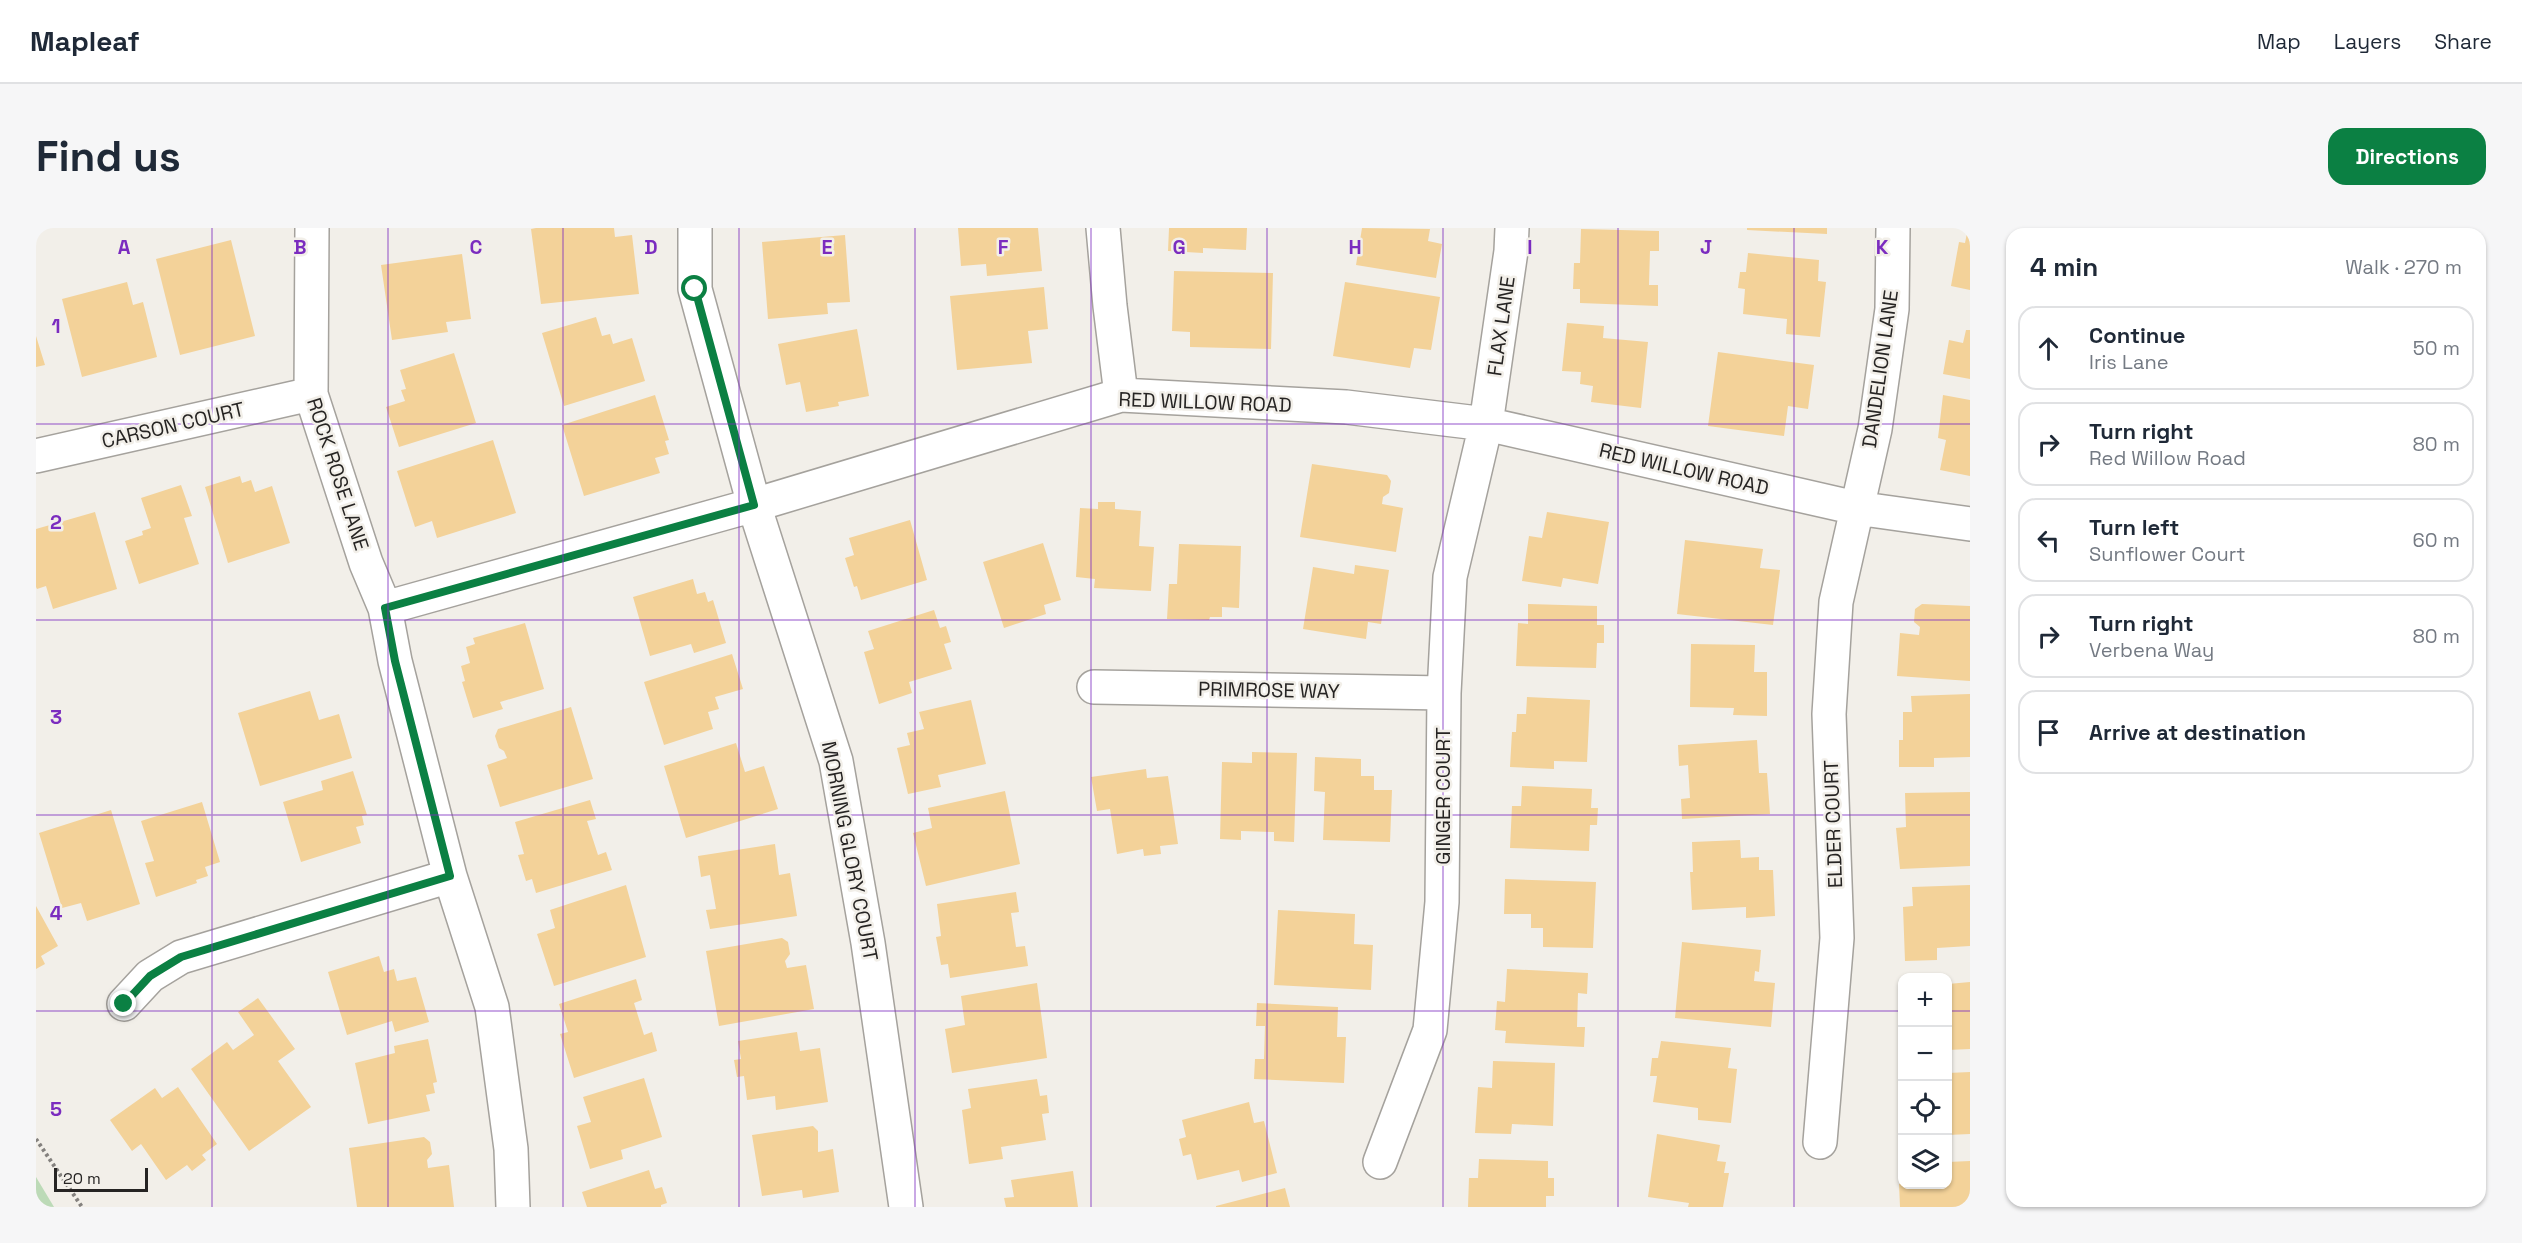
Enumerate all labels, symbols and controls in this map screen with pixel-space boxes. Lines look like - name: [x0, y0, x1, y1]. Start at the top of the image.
- text: Mapleaf: [30, 23, 140, 59]
- text: Map: [2257, 28, 2301, 55]
- text: Layers: [2334, 28, 2401, 55]
- text: Share: [2434, 28, 2492, 55]
- button: Directions: [2328, 128, 2486, 185]
- text: Find us: [36, 130, 181, 183]
- text: A: [118, 234, 131, 260]
- text: B: [293, 234, 307, 260]
- text: C: [470, 234, 483, 260]
- text: D: [644, 234, 658, 260]
- text: E: [821, 234, 833, 260]
- text: F: [998, 234, 1009, 260]
- text: G: [1172, 234, 1186, 260]
- text: H: [1348, 234, 1362, 260]
- text: I: [1527, 234, 1533, 260]
- text: J: [1700, 234, 1712, 260]
- text: K: [1876, 234, 1889, 260]
- text: 4 min: [2030, 250, 2098, 284]
- text: Walk · 270 m: [2345, 254, 2462, 280]
- route start: [681, 275, 707, 301]
- street label: FLAX LANE: [1481, 275, 1521, 377]
- street label: DANDELION LANE: [1856, 288, 1904, 450]
- text: 1: [51, 313, 61, 339]
- text: Continue: [2089, 321, 2185, 349]
- icon: ahead: [2032, 332, 2065, 365]
- text: 50 m: [2413, 335, 2460, 361]
- text: Iris Lane: [2089, 349, 2169, 375]
- street label: RED WILLOW ROAD: [1118, 386, 1292, 418]
- street label: ROCK ROSE LANE: [301, 394, 375, 554]
- street label: CARSON COURT: [99, 396, 247, 454]
- text: Turn right: [2089, 417, 2194, 445]
- icon: right: [2032, 428, 2065, 461]
- text: 80 m: [2412, 431, 2460, 457]
- street label: RED WILLOW ROAD: [1597, 437, 1771, 501]
- text: Red Willow Road: [2089, 445, 2246, 471]
- text: 2: [50, 509, 62, 535]
- text: Turn left: [2089, 513, 2179, 541]
- icon: left: [2032, 524, 2065, 557]
- text: 60 m: [2413, 527, 2460, 553]
- text: Sunflower Court: [2089, 541, 2245, 567]
- text: Turn right: [2089, 609, 2194, 637]
- icon: right: [2032, 620, 2065, 653]
- text: 80 m: [2412, 623, 2460, 649]
- text: Verbena Way: [2089, 637, 2214, 663]
- street label: PRIMROSE WAY: [1198, 676, 1340, 704]
- text: 3: [50, 704, 62, 730]
- icon: arrive: [2032, 716, 2065, 749]
- text: Arrive at destination: [2089, 718, 2306, 746]
- street label: GINGER COURT: [1430, 727, 1456, 865]
- street label: MORNING GLORY COURT: [816, 739, 884, 963]
- street label: ELDER COURT: [1818, 759, 1848, 889]
- text: 4: [50, 900, 63, 926]
- map controls: [1898, 973, 1952, 1189]
- button: +: [1898, 973, 1952, 1027]
- route end: [110, 990, 136, 1016]
- button: −: [1898, 1027, 1952, 1081]
- button: locate: [1898, 1081, 1952, 1135]
- text: 5: [50, 1096, 62, 1122]
- button: layers: [1898, 1135, 1952, 1189]
- scale bar: [54, 1165, 148, 1192]
- text: 20 m: [63, 1168, 101, 1189]

